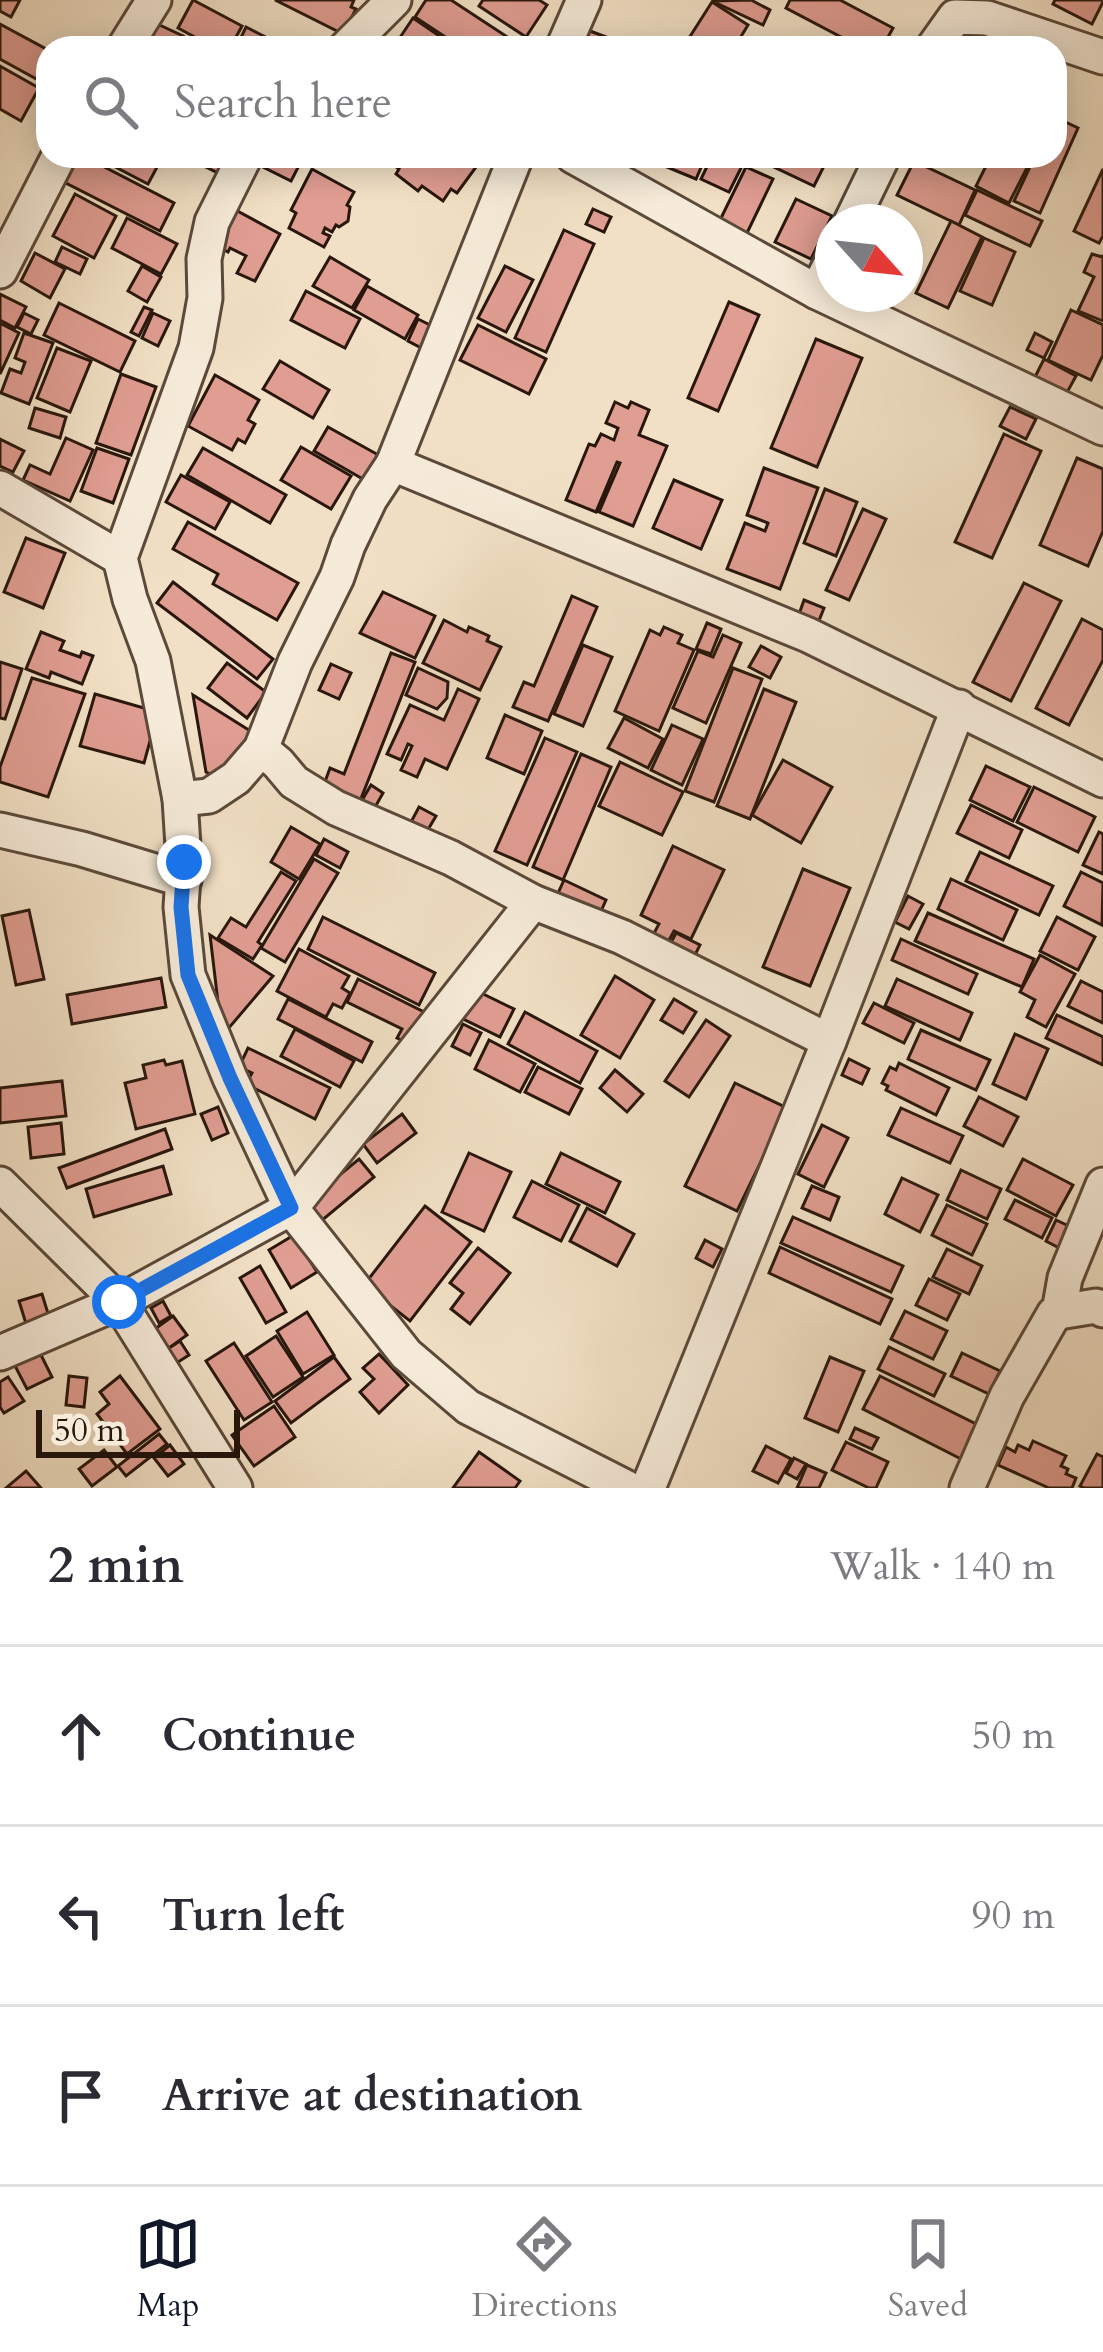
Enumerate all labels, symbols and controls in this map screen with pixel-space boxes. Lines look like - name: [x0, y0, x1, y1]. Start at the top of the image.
- search box: [36, 36, 1067, 168]
- icon: search: [78, 69, 144, 135]
- text: Search here: [174, 72, 392, 133]
- north arrow: [815, 204, 923, 312]
- route end: [157, 835, 211, 889]
- route start: [92, 1275, 146, 1329]
- scale bar: [36, 1404, 240, 1457]
- text: 50 m: [54, 1408, 125, 1453]
- text: 2 min: [48, 1531, 184, 1601]
- text: Walk · 140 m: [830, 1540, 1055, 1593]
- icon: ahead: [48, 1703, 114, 1769]
- text: Continue: [162, 1705, 356, 1766]
- text: 50 m: [972, 1709, 1055, 1762]
- icon: left: [48, 1883, 114, 1949]
- text: Turn left: [162, 1885, 344, 1946]
- text: 90 m: [972, 1889, 1055, 1942]
- icon: arrive: [48, 2063, 114, 2129]
- text: Arrive at destination: [162, 2065, 582, 2126]
- tab: Map: [135, 2211, 201, 2328]
- tab: Directions: [472, 2211, 617, 2328]
- tab: Saved: [888, 2211, 968, 2328]

